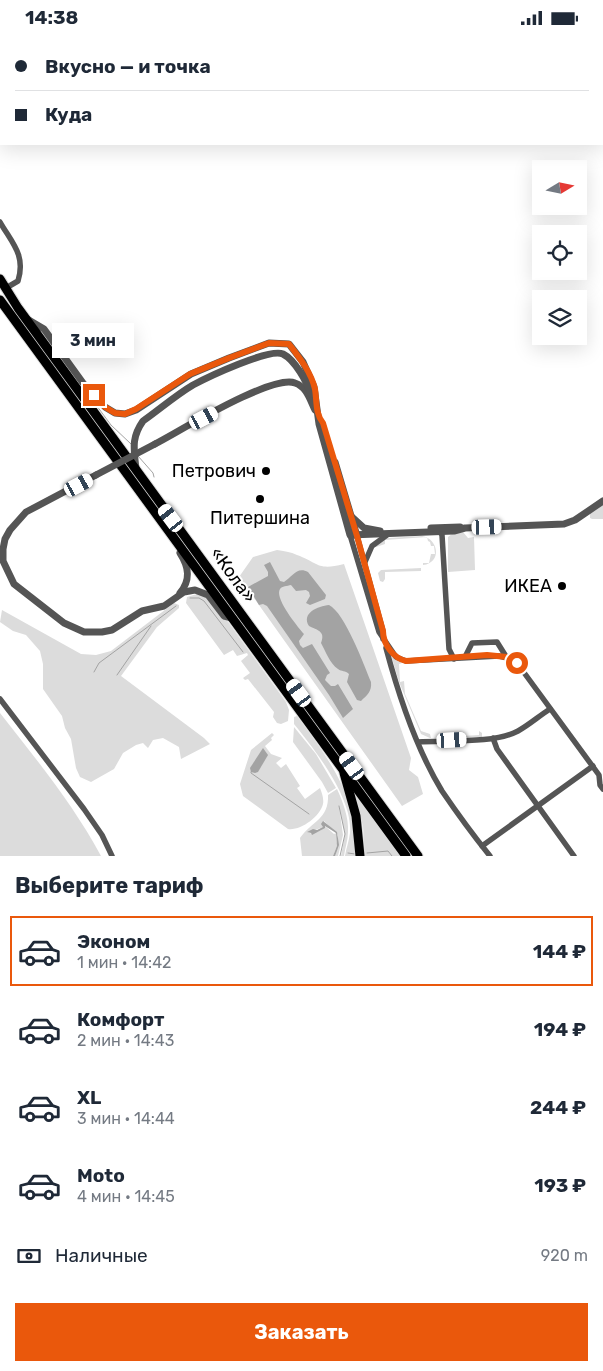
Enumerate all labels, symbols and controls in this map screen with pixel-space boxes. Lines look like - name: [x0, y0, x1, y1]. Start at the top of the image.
- text: 14:38: [25, 6, 78, 29]
- text: Вкусно — и точка: [45, 55, 211, 78]
- text: Куда: [45, 103, 92, 126]
- north arrow: [532, 160, 588, 215]
- map controls: [532, 160, 587, 345]
- button: locate: [532, 225, 587, 280]
- button: layers: [532, 290, 587, 345]
- callout: 3 мин: [53, 323, 135, 357]
- text: 3 мин: [70, 331, 116, 350]
- route end: [83, 384, 105, 406]
- car: [187, 404, 220, 432]
- place label: Петрович: [172, 460, 256, 482]
- marker: Петрович: [260, 465, 272, 477]
- car: [62, 471, 95, 499]
- marker: Питершина: [254, 493, 266, 505]
- car: [155, 502, 186, 534]
- place label: Питершина: [210, 507, 310, 529]
- car: [471, 519, 502, 535]
- street label: «Кола»: [205, 543, 261, 607]
- place label: ИКЕА: [504, 575, 552, 597]
- marker: ИКЕА: [556, 580, 568, 592]
- route start: [506, 652, 528, 674]
- car: [284, 676, 313, 710]
- car: [436, 732, 467, 748]
- car: [337, 749, 366, 783]
- text: Выберите тариф: [15, 872, 204, 899]
- icon: car: [17, 929, 62, 974]
- text: Эконом: [77, 930, 150, 953]
- text: 144 ₽: [533, 940, 586, 963]
- text: 1 мин · 14:42: [77, 953, 172, 972]
- icon: car: [17, 1007, 62, 1052]
- text: Комфорт: [77, 1008, 164, 1031]
- text: 194 ₽: [534, 1018, 586, 1041]
- text: 2 мин · 14:43: [77, 1031, 174, 1050]
- icon: car: [17, 1085, 62, 1130]
- text: XL: [77, 1086, 101, 1109]
- text: 244 ₽: [530, 1096, 586, 1119]
- text: 3 мин · 14:44: [77, 1109, 175, 1128]
- icon: car: [17, 1163, 62, 1208]
- text: Moto: [77, 1164, 125, 1187]
- text: 193 ₽: [534, 1174, 586, 1197]
- text: 4 мин · 14:45: [77, 1187, 175, 1206]
- icon: cash: [15, 1242, 43, 1270]
- text: Наличные: [55, 1244, 148, 1267]
- text: 920 m: [541, 1246, 588, 1265]
- button: Заказать: [15, 1303, 588, 1361]

